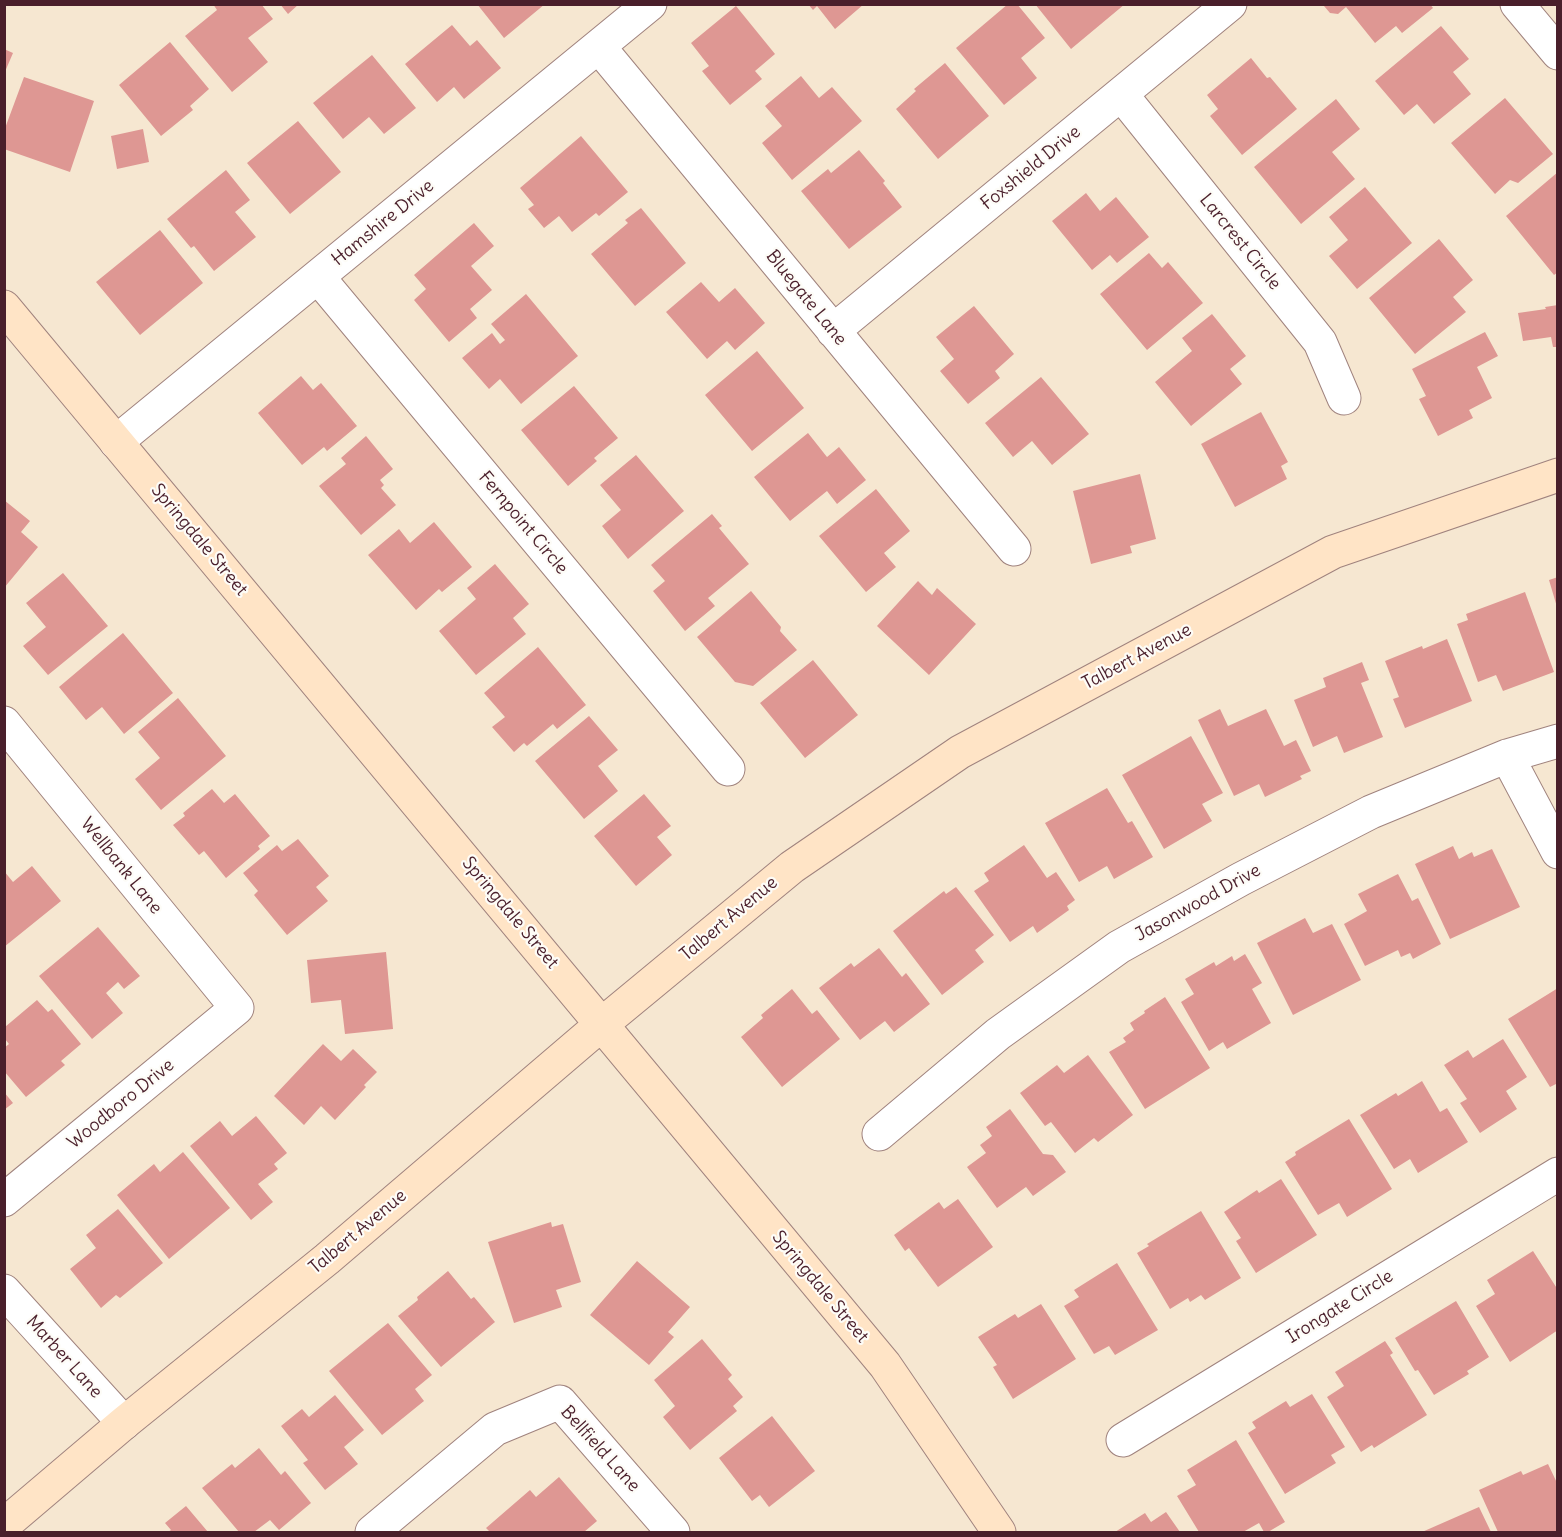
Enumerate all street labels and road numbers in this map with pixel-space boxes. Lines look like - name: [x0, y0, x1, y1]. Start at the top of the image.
- street label: Foxshield Drive: [977, 121, 1085, 215]
- street label: Hamshire Drive: [328, 175, 438, 271]
- street label: Larcrest Circle: [1195, 190, 1285, 294]
- street label: Bluegate Lane: [761, 246, 851, 350]
- street label: Fernpoint Circle: [474, 467, 572, 579]
- street label: Springdale Street: [146, 480, 252, 600]
- street label: Talbert Avenue: [1079, 619, 1195, 695]
- street label: Wellbank Lane: [76, 813, 166, 919]
- street label: Springdale Street: [457, 853, 563, 973]
- street label: Jasonwood Drive: [1132, 860, 1264, 946]
- street label: Talbert Avenue: [676, 872, 782, 966]
- street label: Woodboro Drive: [63, 1054, 179, 1154]
- street label: Talbert Avenue: [305, 1185, 411, 1279]
- street label: Springdale Street: [767, 1227, 873, 1347]
- street label: Irongate Circle: [1283, 1266, 1397, 1348]
- street label: Marber Lane: [21, 1311, 107, 1403]
- street label: Bellfield Lane: [556, 1402, 644, 1496]

